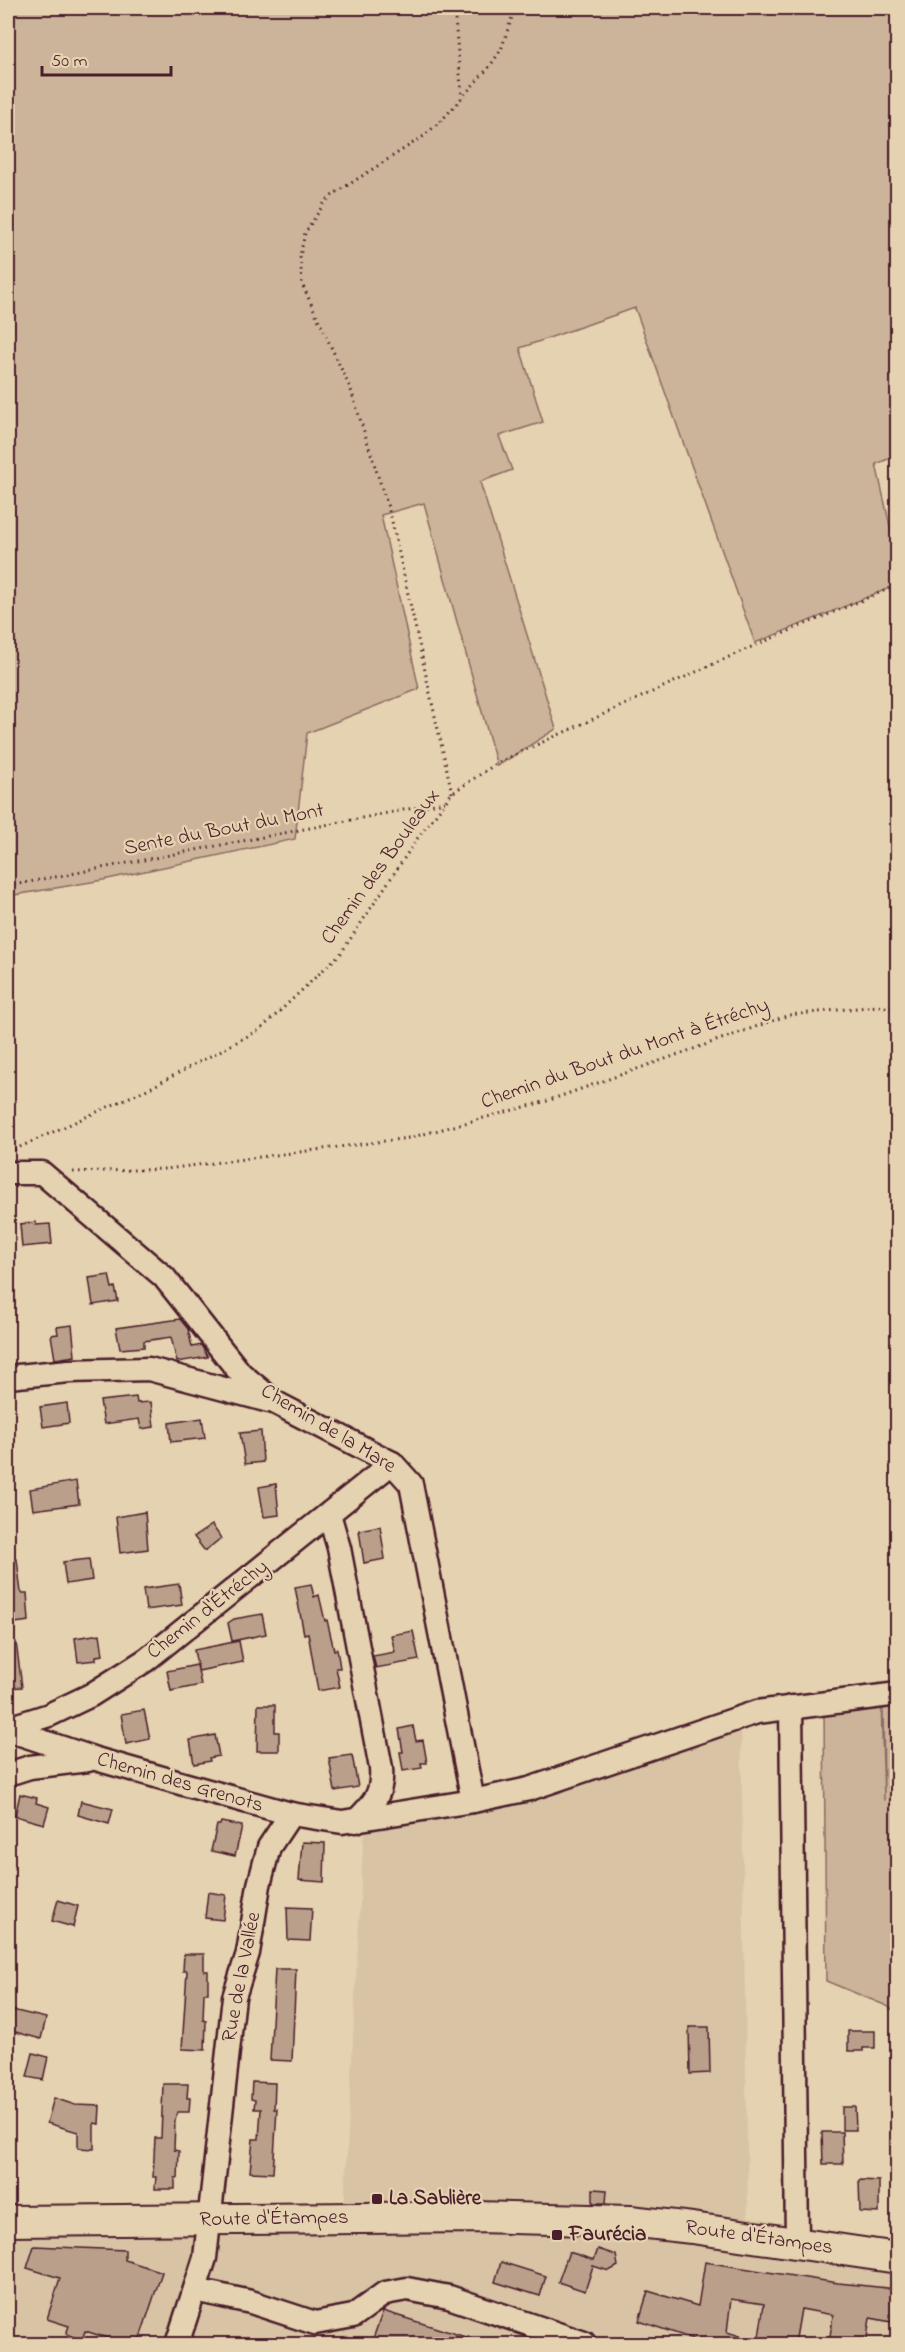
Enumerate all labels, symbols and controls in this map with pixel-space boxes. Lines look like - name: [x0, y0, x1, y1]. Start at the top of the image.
- scale bar: [42, 39, 171, 77]
- text: 50 m: [51, 49, 88, 75]
- street label: Chemin des Bouleaux: [314, 783, 448, 951]
- street label: Sente du Bout du Mont: [121, 796, 327, 864]
- street label: Chemin du Bout du Mont à Étréchy: [477, 991, 774, 1119]
- street label: Chemin de la Mare: [255, 1377, 402, 1482]
- street label: Chemin d'Étréchy: [141, 1553, 276, 1669]
- street label: Chemin des Grenots: [93, 1745, 267, 1821]
- street label: Rue de la Vallée: [215, 1909, 269, 2045]
- place label: La Sablière: [389, 2184, 482, 2214]
- marker: La Sablière: [370, 2192, 384, 2206]
- street label: Route d'Étampes: [199, 2203, 349, 2235]
- street label: Route d'Étampes: [683, 2213, 835, 2263]
- place label: Faurécia: [568, 2220, 646, 2250]
- marker: Faurécia: [550, 2228, 564, 2242]

